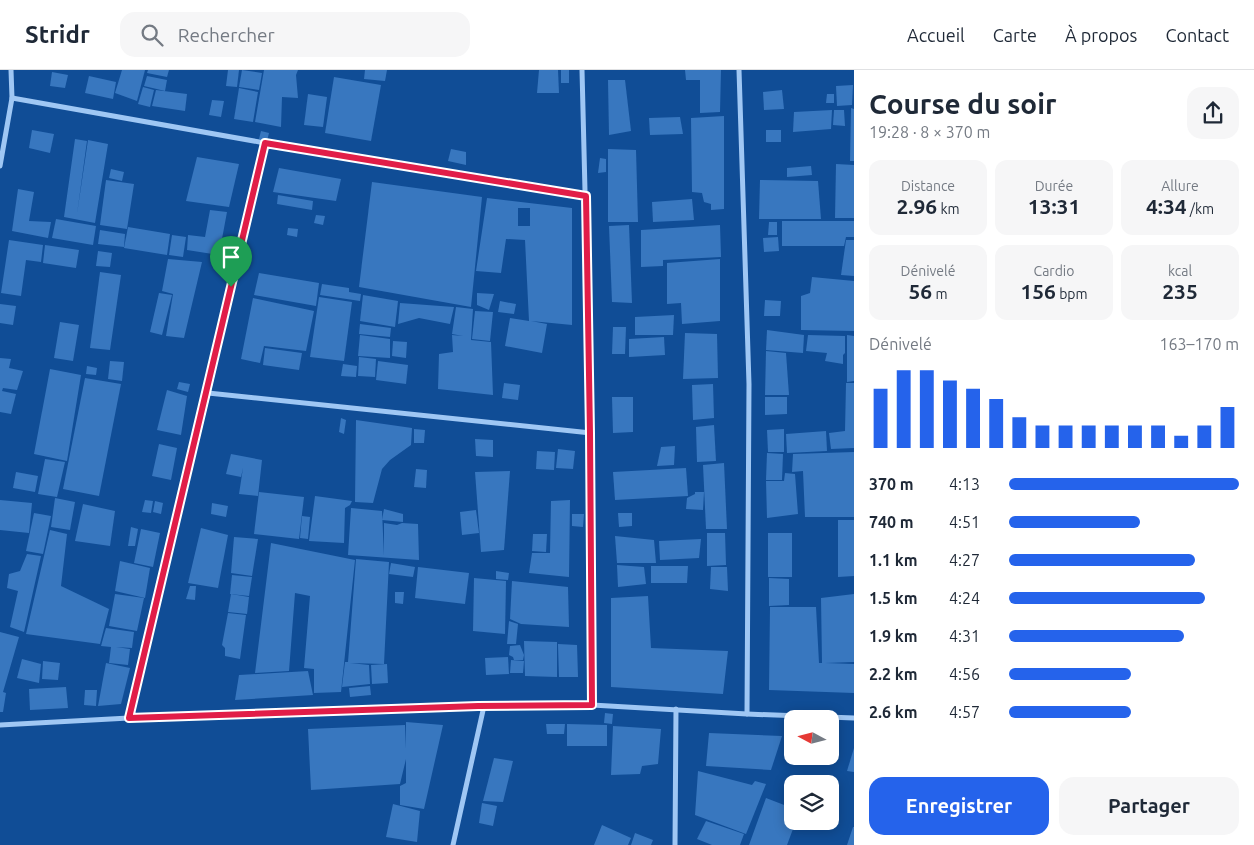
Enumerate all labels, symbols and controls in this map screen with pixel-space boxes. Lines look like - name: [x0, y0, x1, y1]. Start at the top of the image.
- search box: [120, 12, 470, 57]
- text: Stridr: [25, 21, 90, 48]
- icon: search: [138, 21, 166, 49]
- text: Rechercher: [178, 24, 275, 46]
- text: Accueil: [907, 25, 965, 45]
- text: Carte: [993, 25, 1037, 45]
- text: À propos: [1065, 25, 1137, 45]
- text: Contact: [1165, 25, 1229, 45]
- button: share: [1187, 87, 1239, 139]
- text: Course du soir: [869, 88, 1057, 119]
- text: 19:28 · 8 × 370 m: [869, 123, 990, 141]
- text: Distance: [901, 178, 955, 194]
- text: Durée: [1035, 178, 1073, 194]
- text: Allure: [1161, 178, 1199, 194]
- text: 2.96: [896, 194, 937, 218]
- text: 13:31: [1028, 194, 1080, 218]
- text: 4:34: [1146, 194, 1187, 218]
- text: km: [937, 201, 960, 217]
- text: /km: [1187, 201, 1214, 217]
- pin: [210, 236, 252, 287]
- icon: arrive: [217, 243, 245, 271]
- text: Dénivelé: [901, 263, 955, 279]
- text: Cardio: [1034, 263, 1074, 279]
- text: kcal: [1168, 263, 1192, 279]
- text: 56: [909, 279, 932, 303]
- text: 156: [1020, 279, 1056, 303]
- text: 235: [1162, 279, 1198, 303]
- text: m: [932, 286, 948, 302]
- text: bpm: [1056, 286, 1088, 302]
- text: Dénivelé: [869, 335, 932, 353]
- text: 163–170 m: [1159, 335, 1239, 353]
- text: 370 m: [869, 475, 914, 493]
- text: 4:13: [949, 475, 980, 493]
- text: 740 m: [869, 513, 914, 531]
- text: 4:51: [949, 513, 980, 531]
- text: 1.1 km: [869, 551, 918, 569]
- text: 4:27: [949, 551, 980, 569]
- text: 1.5 km: [869, 589, 918, 607]
- text: 4:24: [949, 589, 980, 607]
- text: 1.9 km: [869, 627, 918, 645]
- text: 4:31: [949, 627, 980, 645]
- text: 2.2 km: [869, 665, 918, 683]
- text: 4:56: [949, 665, 980, 683]
- text: 2.6 km: [869, 703, 918, 721]
- text: 4:57: [949, 703, 980, 721]
- north arrow: [784, 710, 839, 765]
- map controls: [784, 710, 839, 830]
- button: layers: [784, 775, 839, 830]
- button: Enregistrer: [869, 777, 1049, 835]
- button: Partager: [1059, 777, 1239, 835]

